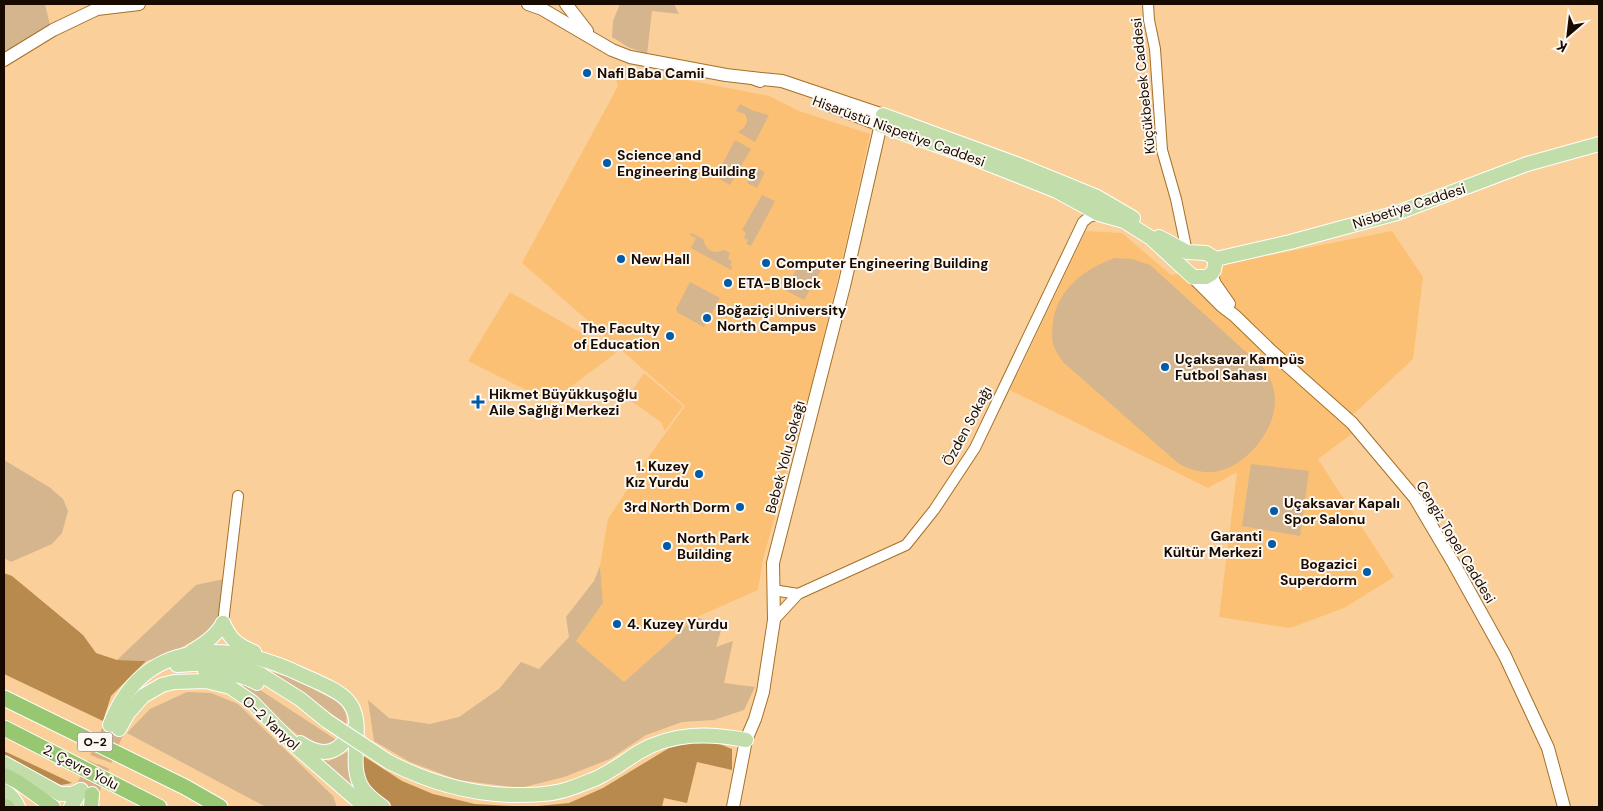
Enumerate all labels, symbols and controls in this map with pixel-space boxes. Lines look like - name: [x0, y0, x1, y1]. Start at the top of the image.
- north arrow: [1543, 10, 1593, 60]
- street label: Küçükbebek Caddesi: [1127, 17, 1159, 155]
- text: K: [1554, 36, 1570, 57]
- place label: Nafi Baba Camii: [597, 64, 705, 82]
- marker: Nafi Baba Camii: [581, 67, 593, 79]
- street label: Hisarüstü Nispetiye Caddesi: [810, 91, 988, 171]
- place label: Science and Engineering Building: [617, 146, 756, 180]
- marker: Science and Engineering Building: [601, 157, 613, 169]
- street label: Nisbetiye Caddesi: [1350, 179, 1468, 233]
- place label: New Hall: [631, 250, 690, 268]
- marker: New Hall: [615, 253, 627, 265]
- place label: Computer Engineering Building: [776, 254, 989, 272]
- marker: Computer Engineering Building: [760, 257, 772, 269]
- place label: ETA-B Block: [738, 274, 821, 292]
- marker: ETA-B Block: [722, 277, 734, 289]
- place label: Boğaziçi University North Campus: [717, 301, 847, 335]
- marker: Boğaziçi University North Campus: [701, 312, 713, 324]
- place label: The Faculty of Education: [573, 319, 661, 353]
- marker: The Faculty of Education: [664, 330, 676, 342]
- place label: Uçaksavar Kampüs Futbol Sahası: [1175, 350, 1304, 384]
- marker: Uçaksavar Kampüs Futbol Sahası: [1159, 361, 1171, 373]
- street label: Özden Sokağı: [938, 383, 996, 469]
- place label: Hikmet Büyükkuşoğlu Aile Sağlığı Merkezi: [489, 385, 637, 419]
- marker: Hikmet Büyükkuşoğlu Aile Sağlığı Merkezi: [471, 395, 485, 409]
- street label: Bebek Yolu Sokağı: [761, 399, 809, 515]
- place label: 1. Kuzey Kız Yurdu: [625, 457, 690, 491]
- marker: 1. Kuzey Kız Yurdu: [693, 468, 705, 480]
- street label: Cengiz Topel Caddesi: [1412, 478, 1500, 606]
- place label: Uçaksavar Kapalı Spor Salonu: [1284, 494, 1400, 528]
- place label: 3rd North Dorm: [624, 498, 730, 516]
- marker: 3rd North Dorm: [734, 501, 746, 513]
- marker: Uçaksavar Kapalı Spor Salonu: [1268, 505, 1280, 517]
- place label: Garanti Kültür Merkezi: [1164, 527, 1262, 561]
- place label: North Park Building: [677, 529, 750, 563]
- marker: Garanti Kültür Merkezi: [1266, 538, 1278, 550]
- marker: North Park Building: [661, 540, 673, 552]
- place label: Bogazici Superdorm: [1280, 555, 1357, 589]
- marker: Bogazici Superdorm: [1361, 566, 1373, 578]
- place label: 4. Kuzey Yurdu: [627, 615, 728, 633]
- marker: 4. Kuzey Yurdu: [611, 618, 623, 630]
- street label: O-2 Yanyol: [239, 692, 303, 754]
- road number: O-2: [78, 732, 112, 752]
- street label: 2. Çevre Yolu: [40, 740, 122, 794]

